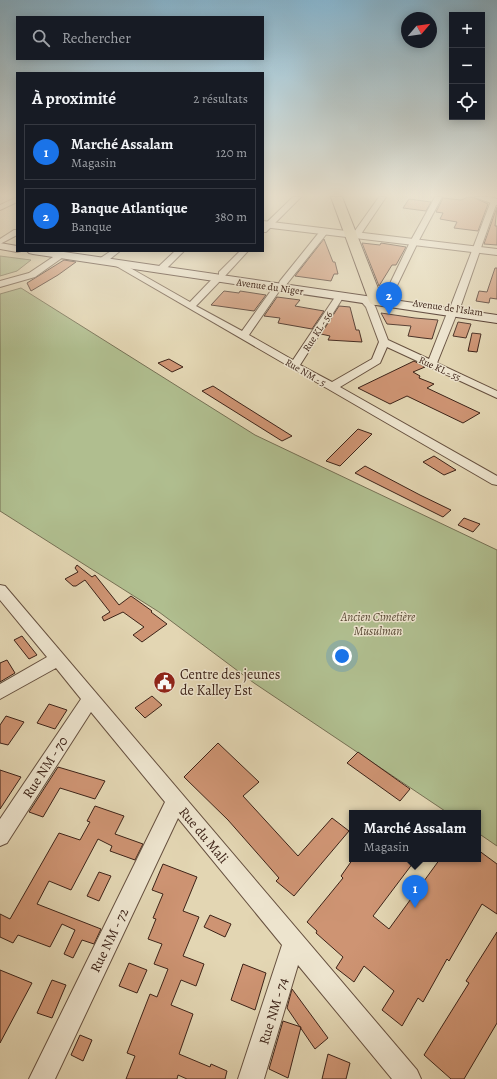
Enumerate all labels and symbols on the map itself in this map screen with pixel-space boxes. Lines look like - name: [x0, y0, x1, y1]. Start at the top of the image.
- north arrow: [401, 12, 437, 48]
- street label: Avenue du Niger: [234, 275, 305, 298]
- pin: 2: [376, 282, 402, 315]
- street label: Avenue de l'Islam: [411, 296, 484, 319]
- street label: Rue KL - 56: [300, 308, 335, 354]
- street label: Rue KL - 55: [417, 353, 463, 384]
- street label: Rue NM - 5: [283, 356, 328, 389]
- park label: Ancien Cimetière Musulman: [340, 609, 416, 639]
- your location: [332, 646, 352, 666]
- place label: Centre des jeunes de Kalley Est: [180, 665, 280, 700]
- public building icon: Centre des jeunes de Kalley Est: [152, 669, 178, 695]
- street label: Rue NM - 70: [18, 733, 73, 802]
- street label: Rue du Mali: [174, 803, 233, 868]
- pin: 1: [402, 875, 428, 908]
- street label: Rue NM - 72: [86, 905, 133, 976]
- street label: Rue NM - 74: [254, 975, 293, 1047]

